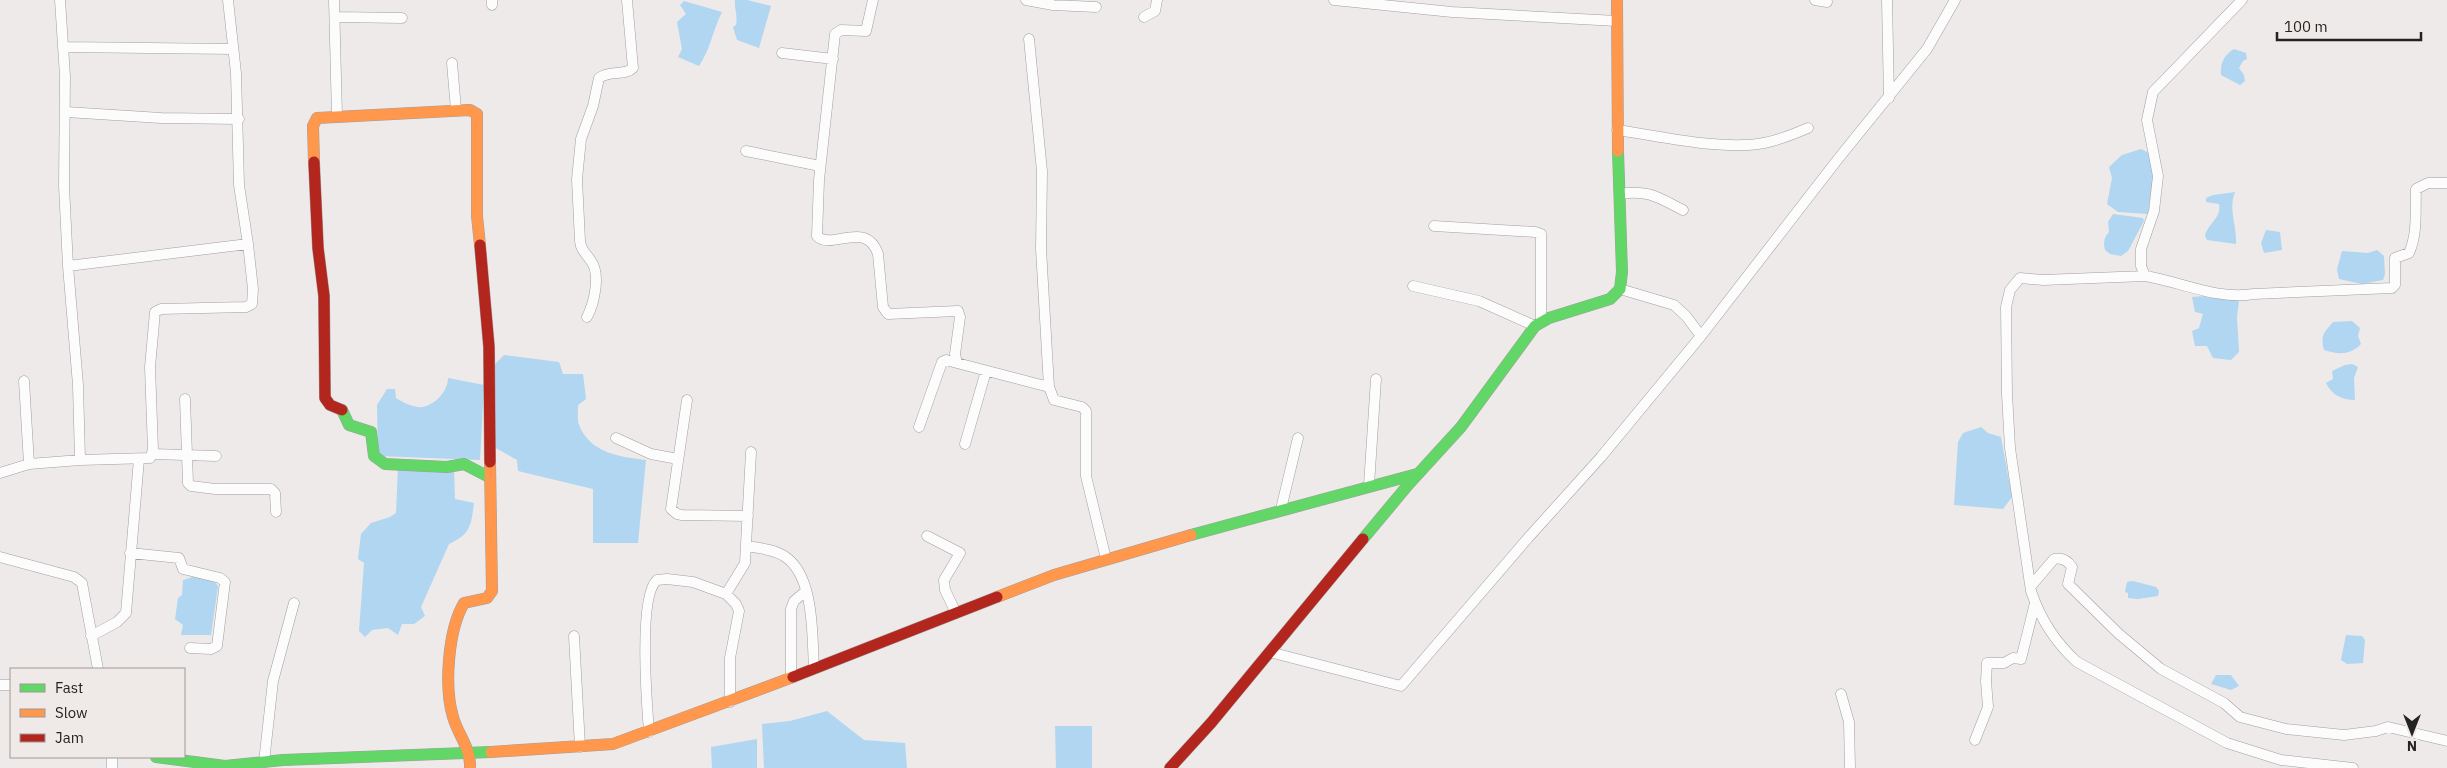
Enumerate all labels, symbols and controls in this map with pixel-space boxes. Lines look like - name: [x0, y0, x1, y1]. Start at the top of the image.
- scale bar: [2277, 10, 2421, 42]
- text: 100 m: [2284, 17, 2328, 36]
- legend: [10, 668, 185, 758]
- text: Fast: [55, 678, 83, 697]
- text: Slow: [55, 703, 88, 722]
- north arrow: [2387, 708, 2437, 758]
- text: Jam: [55, 728, 84, 747]
- text: N: [2407, 737, 2417, 755]

